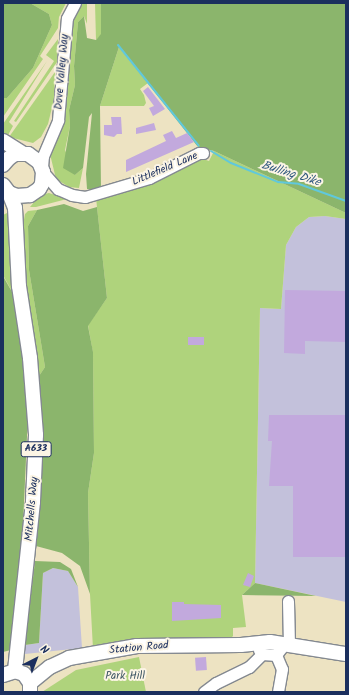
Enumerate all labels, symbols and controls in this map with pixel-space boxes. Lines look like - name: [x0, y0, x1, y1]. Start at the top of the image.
- street label: Dove Valley Way: [52, 34, 72, 110]
- street label: Littlefield Lane: [130, 149, 200, 189]
- water label: Bulling Dike: [260, 158, 322, 190]
- road number: A633: [20, 441, 52, 457]
- street label: Mitchells Way: [23, 476, 41, 542]
- north arrow: [16, 639, 56, 679]
- street label: Station Road: [109, 639, 169, 657]
- text: N: [35, 641, 53, 659]
- park label: Park Hill: [105, 669, 145, 683]

